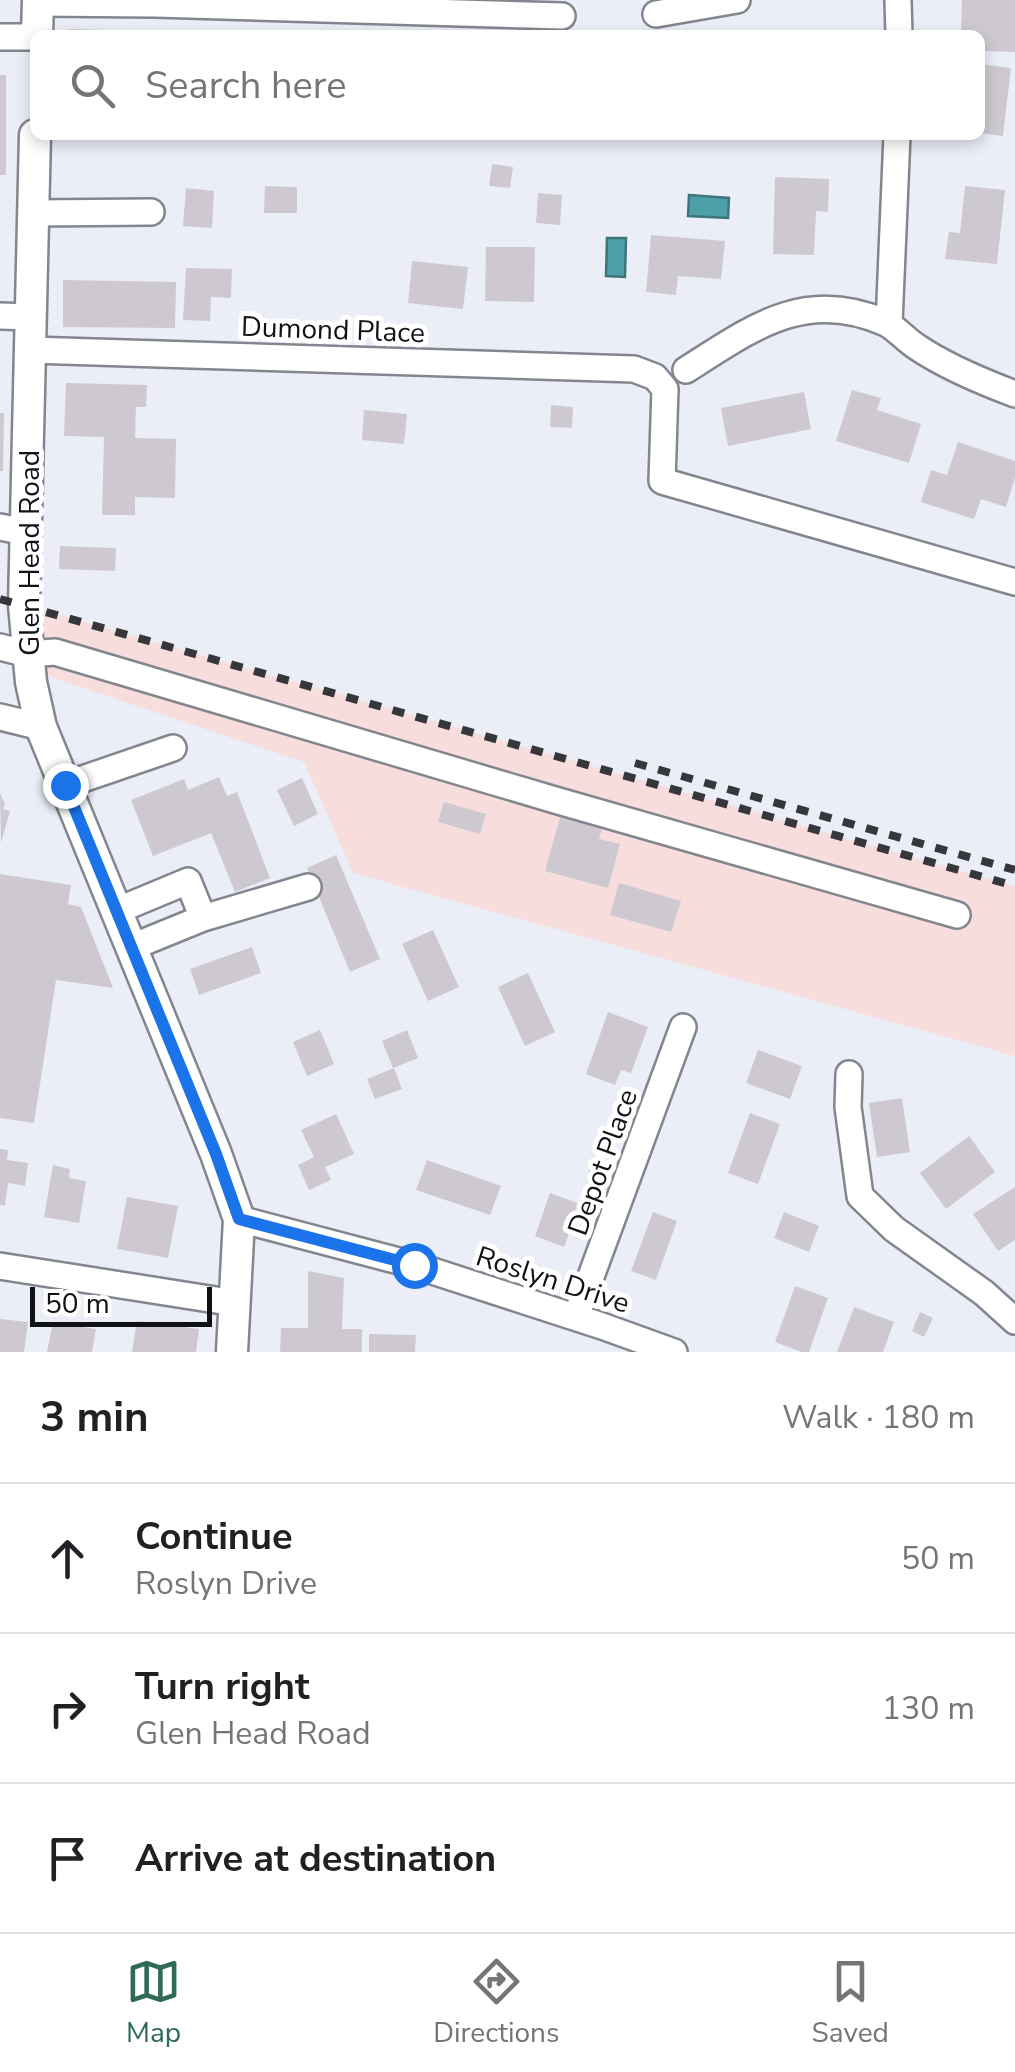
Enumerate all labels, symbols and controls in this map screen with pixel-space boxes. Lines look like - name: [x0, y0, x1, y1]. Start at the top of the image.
- search box: [30, 30, 985, 140]
- icon: search: [65, 58, 120, 113]
- text: Search here: [145, 60, 346, 111]
- street label: Dumond Place: [240, 308, 426, 352]
- street label: Glen Head Road: [11, 450, 49, 656]
- route end: [43, 763, 89, 809]
- street label: Depot Place: [559, 1084, 647, 1241]
- street label: Roslyn Drive: [471, 1237, 634, 1323]
- route start: [392, 1243, 438, 1289]
- scale bar: [30, 1282, 212, 1326]
- text: 50 m: [45, 1285, 110, 1323]
- text: 3 min: [40, 1389, 149, 1446]
- text: Walk · 180 m: [782, 1396, 975, 1439]
- text: Continue: [135, 1511, 293, 1562]
- icon: ahead: [40, 1531, 95, 1586]
- text: 50 m: [901, 1537, 975, 1580]
- text: Roslyn Drive: [135, 1562, 317, 1605]
- text: Turn right: [135, 1661, 310, 1712]
- icon: right: [40, 1681, 95, 1736]
- text: 130 m: [882, 1687, 975, 1730]
- text: Glen Head Road: [135, 1712, 371, 1755]
- icon: arrive: [40, 1831, 95, 1886]
- text: Arrive at destination: [135, 1833, 496, 1884]
- tab: Map: [126, 1954, 181, 2052]
- tab: Directions: [433, 1954, 559, 2052]
- tab: Saved: [812, 1954, 889, 2052]

